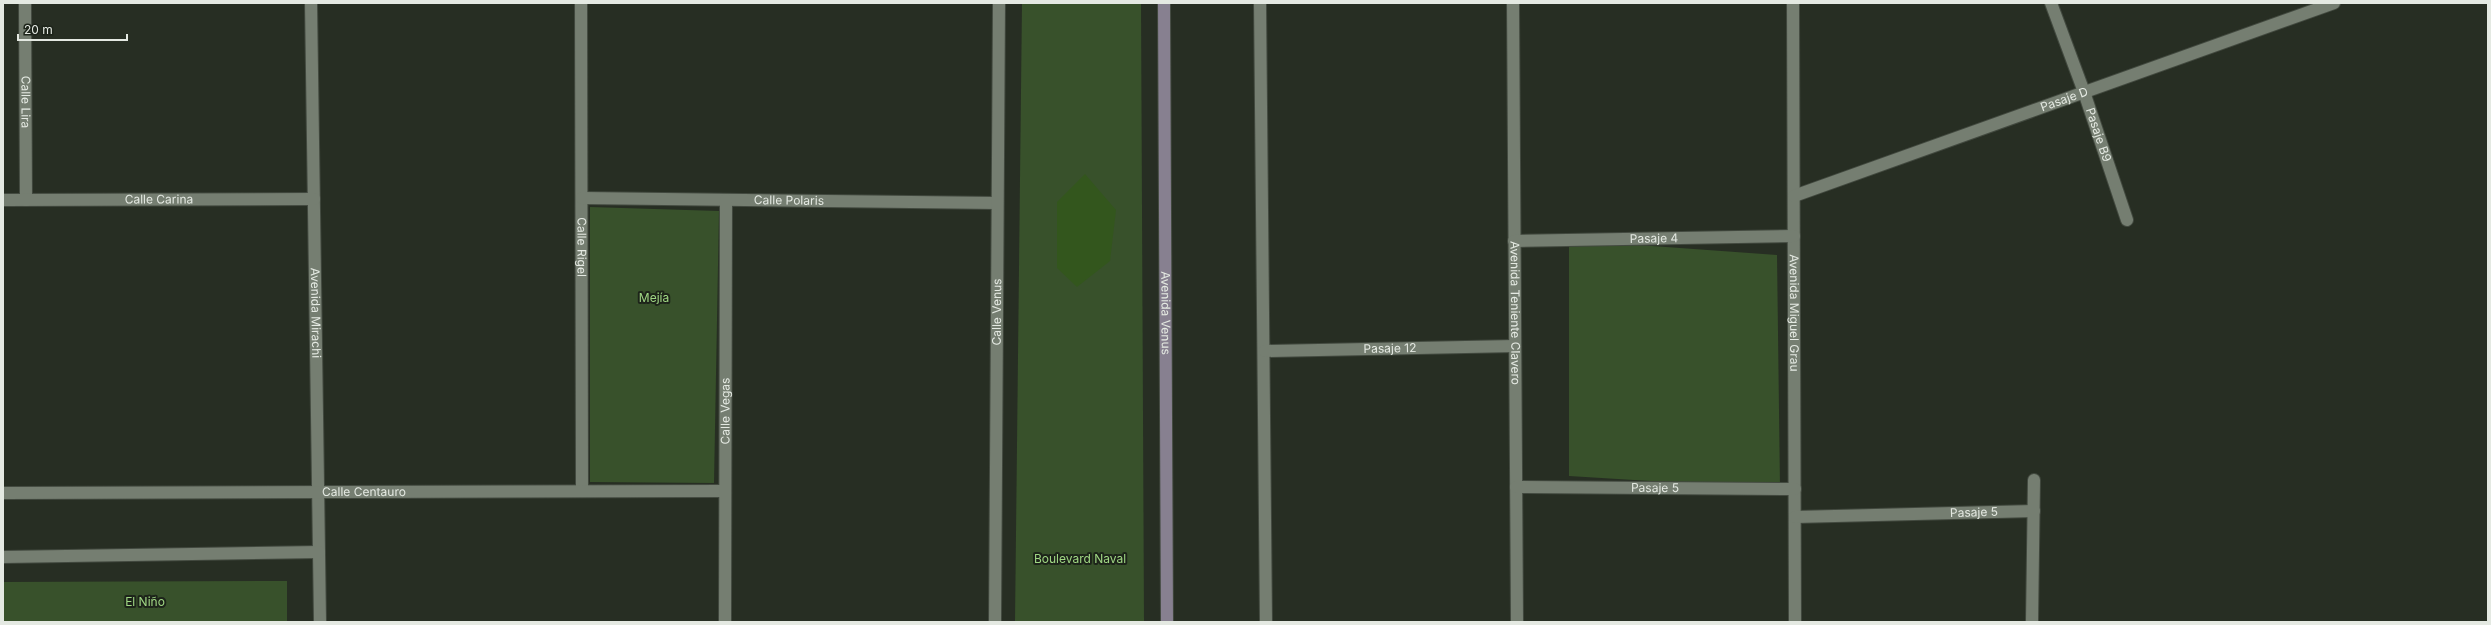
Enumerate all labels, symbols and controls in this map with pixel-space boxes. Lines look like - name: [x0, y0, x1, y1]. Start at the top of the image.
- scale bar: [18, 16, 127, 42]
- text: 20 m: [24, 22, 53, 37]
- street label: Calle Lira: [18, 76, 34, 128]
- street label: Pasaje D: [2038, 84, 2090, 114]
- street label: Pasaje B9: [2083, 106, 2115, 164]
- street label: Calle Carina: [125, 191, 193, 207]
- street label: Calle Polaris: [754, 192, 824, 208]
- street label: Calle Rigel: [574, 217, 590, 277]
- street label: Pasaje 4: [1630, 230, 1679, 246]
- street label: Avenida Teniente Clavero: [1508, 241, 1523, 385]
- street label: Avenida Miguel Grau: [1787, 254, 1802, 372]
- street label: Avenida Mirachi: [308, 268, 324, 358]
- street label: Avenida Venus: [1158, 271, 1174, 355]
- street label: Calle Venus: [989, 278, 1004, 346]
- park label: Mejía: [639, 290, 669, 305]
- street label: Pasaje 12: [1363, 340, 1417, 356]
- street label: Calle Vegas: [717, 378, 733, 444]
- street label: Pasaje 5: [1631, 480, 1679, 495]
- street label: Calle Centauro: [322, 484, 406, 499]
- street label: Pasaje 5: [1950, 504, 1998, 520]
- park label: Boulevard Naval: [1034, 551, 1126, 566]
- park label: El Niño: [125, 594, 165, 609]

